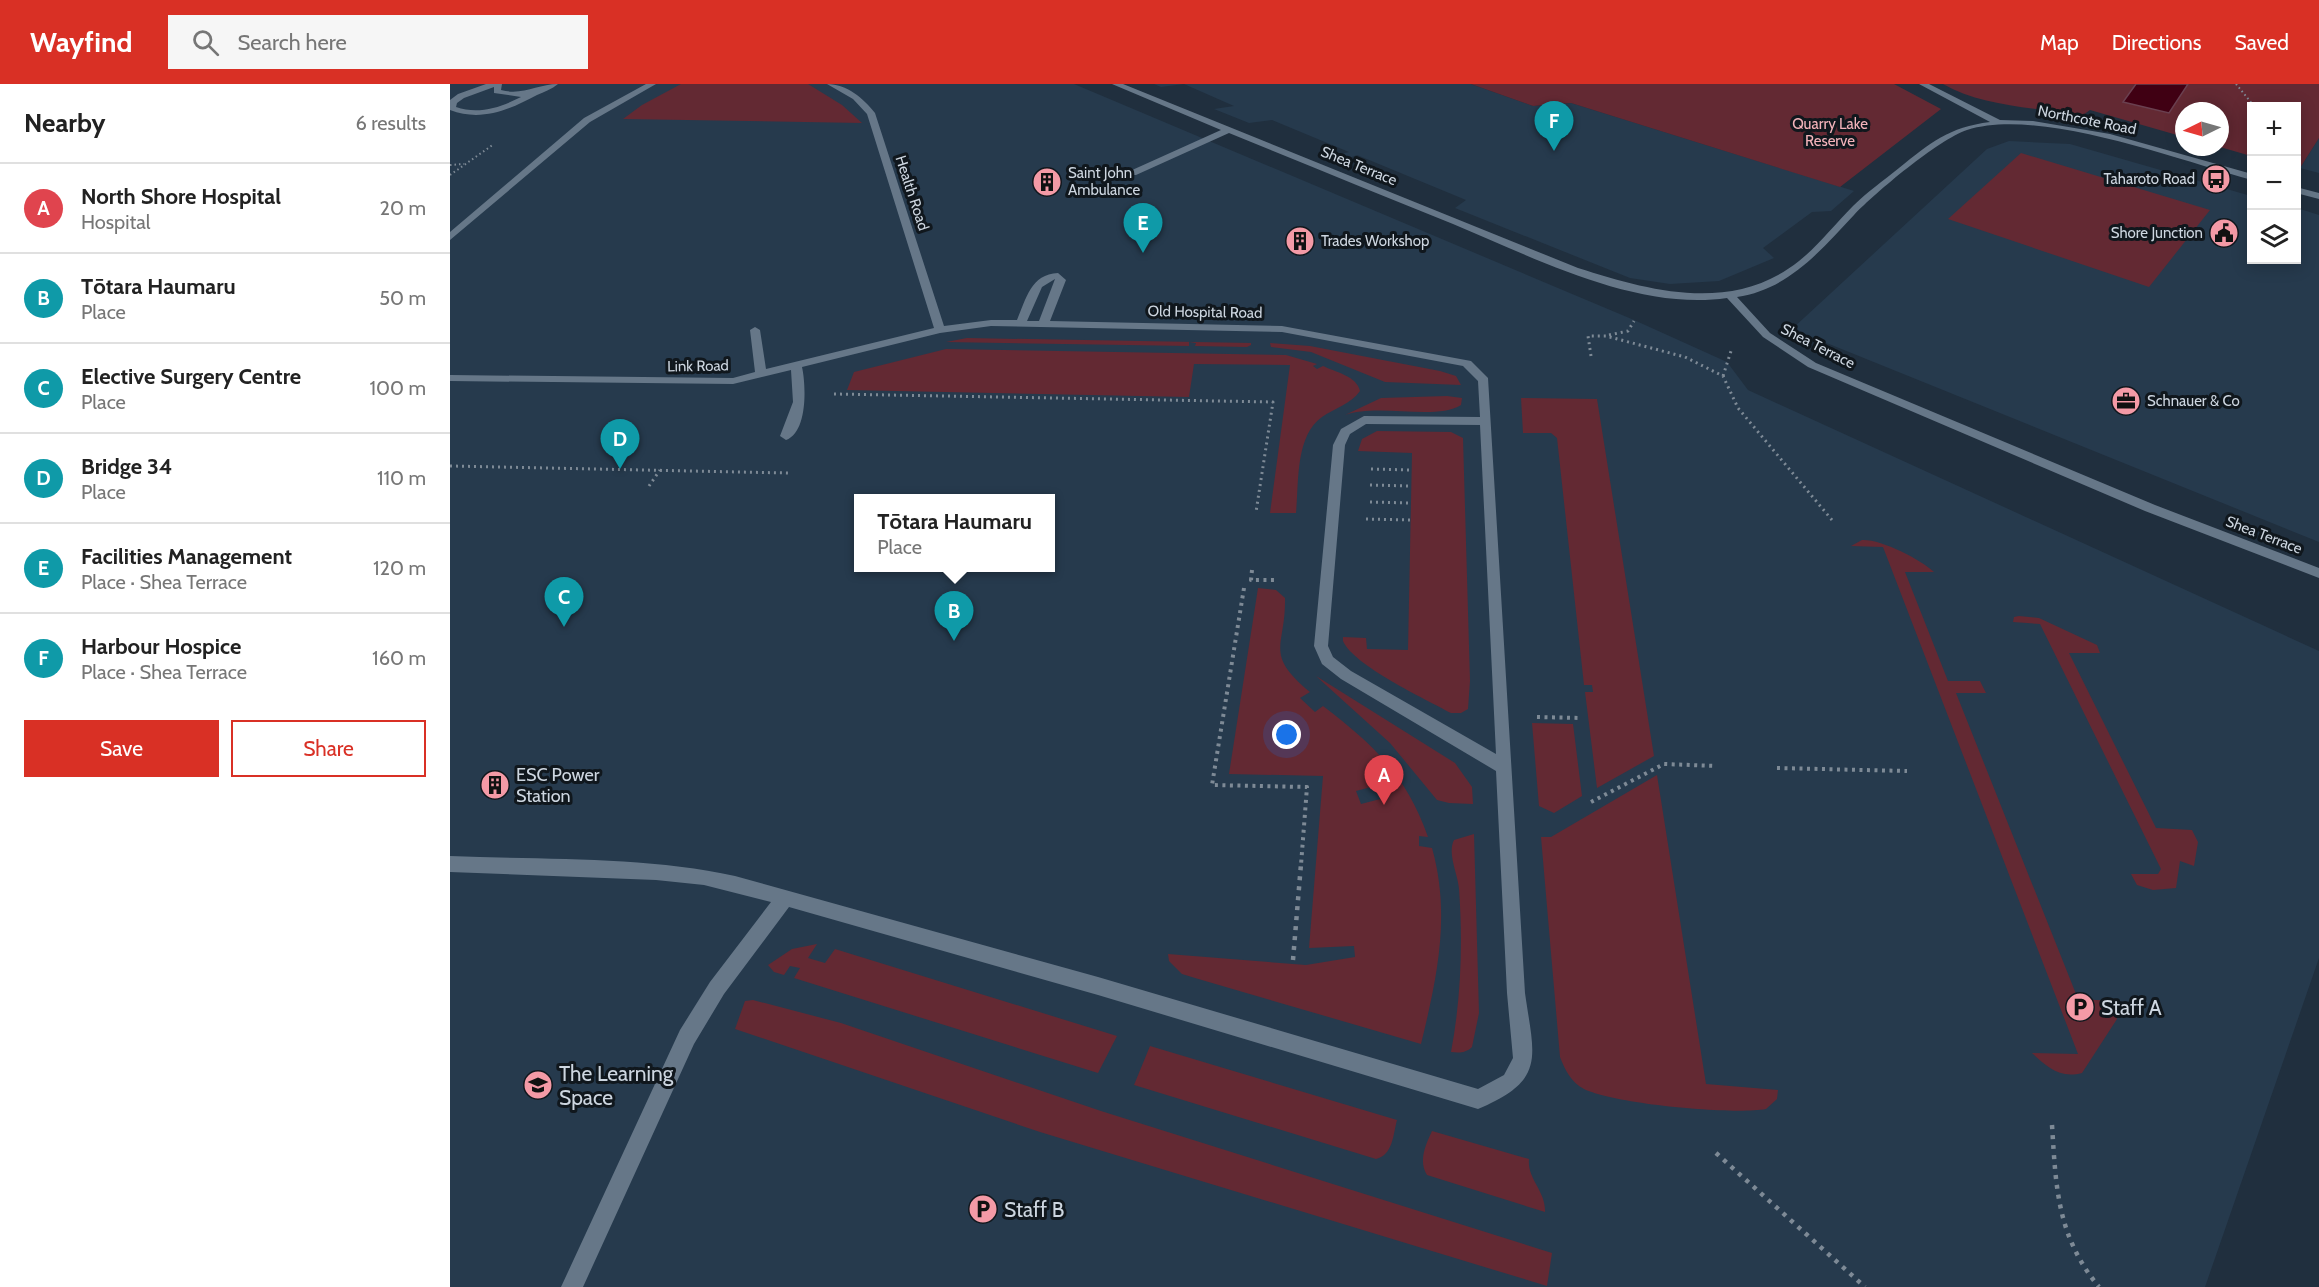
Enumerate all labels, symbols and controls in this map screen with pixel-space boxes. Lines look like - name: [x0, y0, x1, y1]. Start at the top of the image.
- search box: [168, 15, 588, 69]
- text: Wayfind: [30, 25, 132, 59]
- icon: search: [189, 26, 222, 59]
- text: Search here: [237, 29, 347, 56]
- text: Map: [2040, 30, 2079, 55]
- text: Directions: [2112, 30, 2201, 55]
- text: Saved: [2234, 30, 2289, 55]
- pin: F: [1534, 101, 1574, 151]
- street label: Northcote Road: [2036, 102, 2138, 138]
- north arrow: [2175, 102, 2229, 156]
- map controls: [2247, 102, 2301, 264]
- button: +: [2247, 102, 2301, 156]
- text: Nearby: [24, 107, 105, 139]
- text: 6 results: [355, 111, 426, 135]
- park label: Quarry Lake Reserve: [1792, 115, 1868, 150]
- street label: Shea Terrace: [1318, 143, 1400, 190]
- street label: Health Road: [891, 153, 933, 233]
- button: −: [2247, 156, 2301, 210]
- bus stop icon: Taharoto Road: [2200, 163, 2232, 195]
- place label: Saint John Ambulance: [1068, 164, 1140, 199]
- building icon: Saint John Ambulance: [1031, 166, 1063, 198]
- place label: Taharoto Road: [2104, 170, 2195, 188]
- text: North Shore Hospital: [81, 183, 281, 210]
- text: A: [37, 196, 50, 220]
- text: 20 m: [380, 196, 426, 220]
- pin: E: [1124, 204, 1162, 253]
- text: Hospital: [81, 210, 151, 234]
- button: layers: [2247, 210, 2301, 264]
- public building icon: Shore Junction: [2208, 217, 2240, 249]
- place label: Shore Junction: [2111, 224, 2203, 242]
- building icon: Trades Workshop: [1284, 225, 1316, 257]
- place label: Trades Workshop: [1321, 232, 1429, 250]
- text: Tōtara Haumaru: [81, 273, 236, 300]
- text: B: [37, 286, 50, 310]
- text: 50 m: [379, 286, 426, 310]
- text: Place: [81, 300, 126, 324]
- street label: Old Hospital Road: [1147, 302, 1263, 322]
- street label: Shea Terrace: [1778, 320, 1858, 372]
- street label: Link Road: [667, 356, 729, 376]
- text: Elective Surgery Centre: [81, 363, 301, 390]
- text: C: [37, 376, 50, 400]
- text: 100 m: [370, 376, 426, 400]
- office icon: Schnauer & Co: [2110, 385, 2142, 417]
- text: Place: [81, 390, 126, 414]
- place label: Schnauer & Co: [2147, 392, 2240, 410]
- pin: D: [600, 420, 640, 469]
- text: Bridge 34: [81, 453, 172, 480]
- text: D: [36, 466, 51, 490]
- text: 110 m: [377, 466, 426, 490]
- text: Place: [81, 480, 126, 504]
- popup: [854, 494, 1055, 572]
- text: Tōtara Haumaru: [877, 508, 1032, 535]
- street label: Shea Terrace: [2223, 512, 2305, 558]
- text: Place: [877, 535, 922, 559]
- text: Facilities Management: [81, 543, 292, 570]
- text: E: [38, 556, 49, 580]
- text: 120 m: [373, 556, 426, 580]
- text: Place · Shea Terrace: [81, 570, 247, 594]
- pin: C: [544, 578, 584, 627]
- pin: B: [934, 592, 974, 641]
- text: Harbour Hospice: [81, 633, 241, 660]
- text: F: [38, 646, 49, 670]
- text: 160 m: [372, 646, 426, 670]
- text: Place · Shea Terrace: [81, 660, 247, 684]
- button: Save: [24, 720, 219, 777]
- button: Share: [231, 720, 426, 777]
- your location: [1272, 720, 1301, 749]
- pin: A: [1364, 756, 1404, 805]
- place label: ESC Power Station: [516, 764, 600, 807]
- building icon: ESC Power Station: [479, 769, 511, 801]
- parking icon: Staff A: [2064, 991, 2096, 1023]
- place label: Staff A: [2101, 995, 2162, 1020]
- place label: The Learning Space: [559, 1061, 674, 1110]
- school or university icon: The Learning Space: [522, 1069, 554, 1101]
- parking icon: Staff B: [967, 1193, 999, 1225]
- place label: Staff B: [1004, 1197, 1064, 1222]

